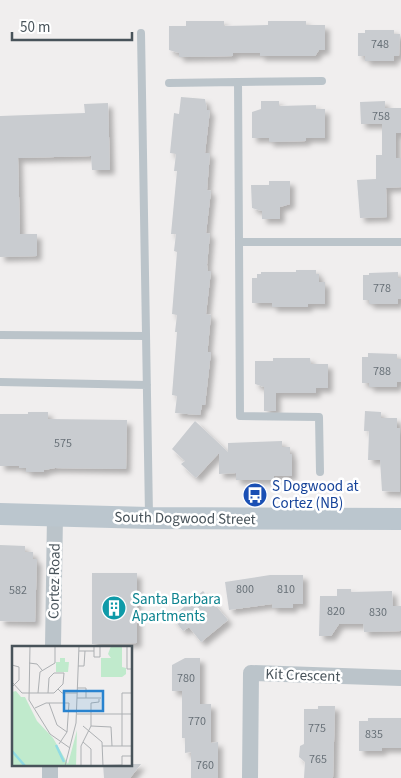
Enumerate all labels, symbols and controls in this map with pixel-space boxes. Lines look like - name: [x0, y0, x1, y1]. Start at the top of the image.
- scale bar: [12, 10, 132, 42]
- text: 50 m: [20, 17, 50, 38]
- house number: 748: [371, 36, 389, 53]
- house number: 758: [372, 108, 390, 125]
- house number: 778: [373, 280, 391, 297]
- house number: 788: [373, 363, 391, 380]
- house number: 575: [54, 435, 72, 452]
- place label: S Dogwood at Cortez (NB): [272, 476, 359, 514]
- bus stop icon: S Dogwood at Cortez (NB): [242, 482, 268, 508]
- street label: South Dogwood Street: [114, 507, 256, 530]
- street label: Cortez Road: [43, 543, 66, 619]
- house number: 800: [236, 581, 254, 598]
- house number: 810: [277, 581, 295, 598]
- house number: 582: [9, 582, 27, 599]
- place label: Santa Barbara Apartments: [132, 589, 221, 627]
- building icon: Santa Barbara Apartments: [101, 595, 127, 621]
- house number: 820: [327, 603, 345, 620]
- house number: 830: [369, 604, 387, 621]
- inset map: [12, 646, 132, 766]
- street label: Kit Crescent: [265, 664, 341, 687]
- house number: 780: [177, 670, 195, 687]
- house number: 770: [188, 713, 206, 730]
- house number: 775: [308, 720, 326, 737]
- house number: 835: [365, 726, 383, 743]
- house number: 765: [309, 751, 327, 768]
- house number: 760: [196, 757, 214, 774]

